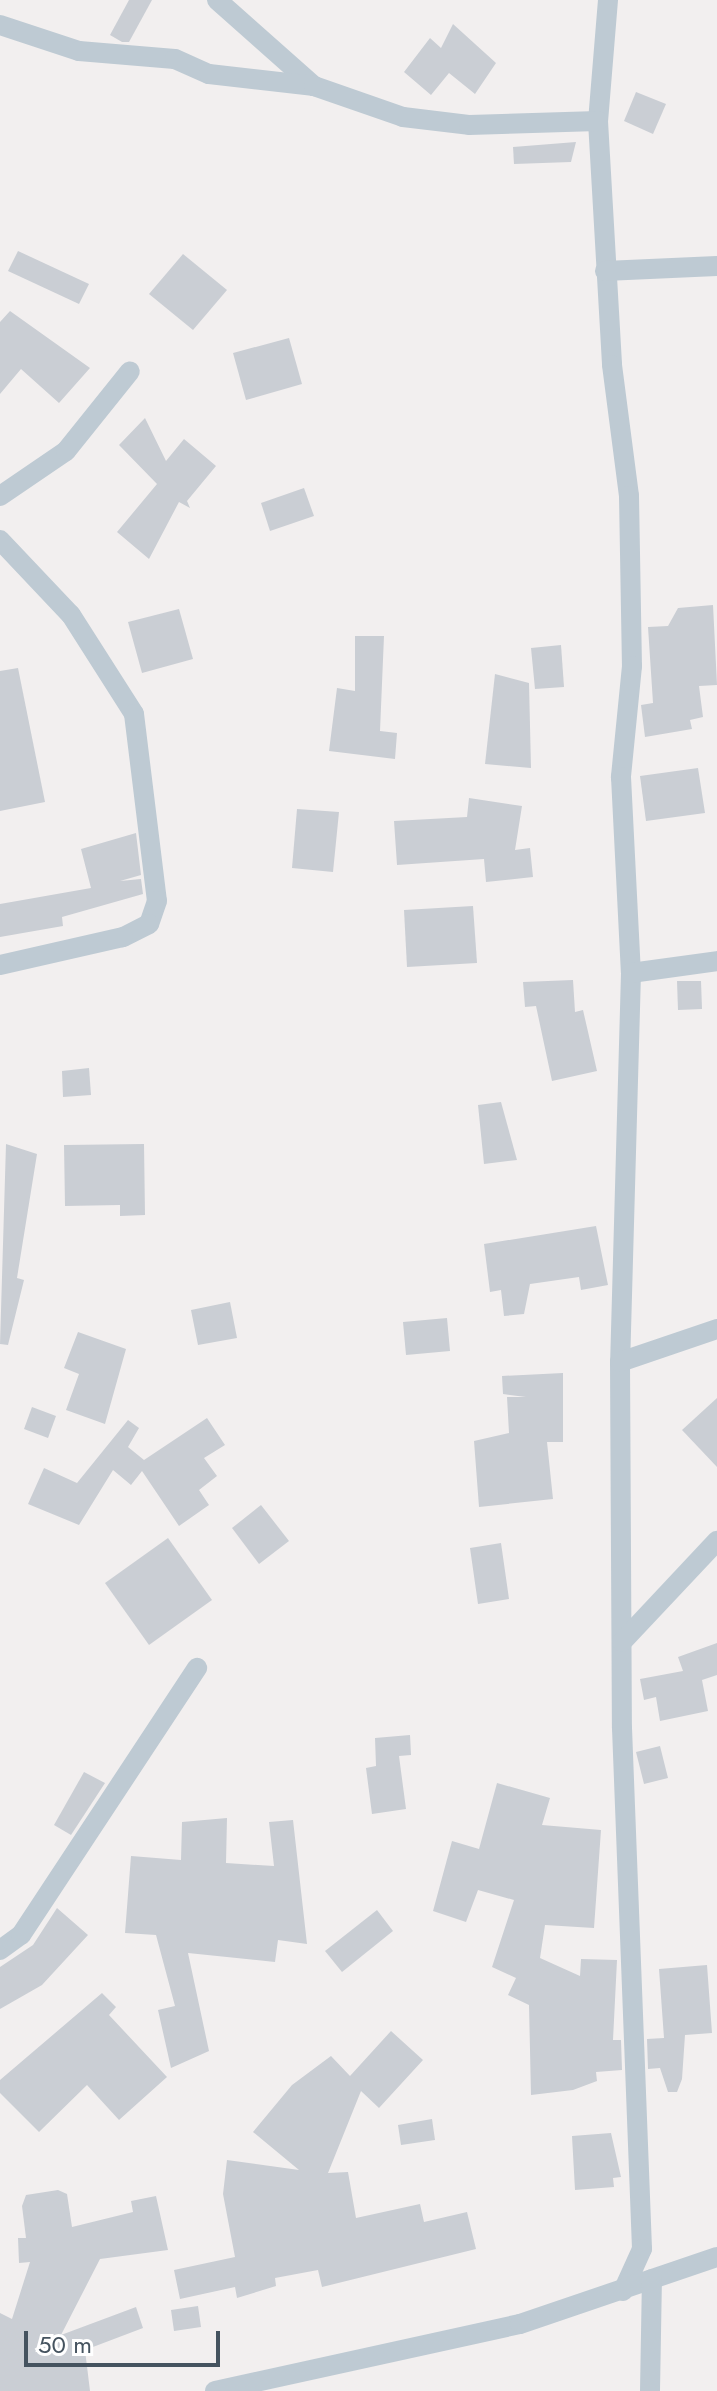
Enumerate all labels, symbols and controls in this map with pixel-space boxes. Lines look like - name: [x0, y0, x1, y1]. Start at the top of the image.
- scale bar: [28, 2315, 224, 2365]
- text: 50 m: [38, 2327, 92, 2362]

